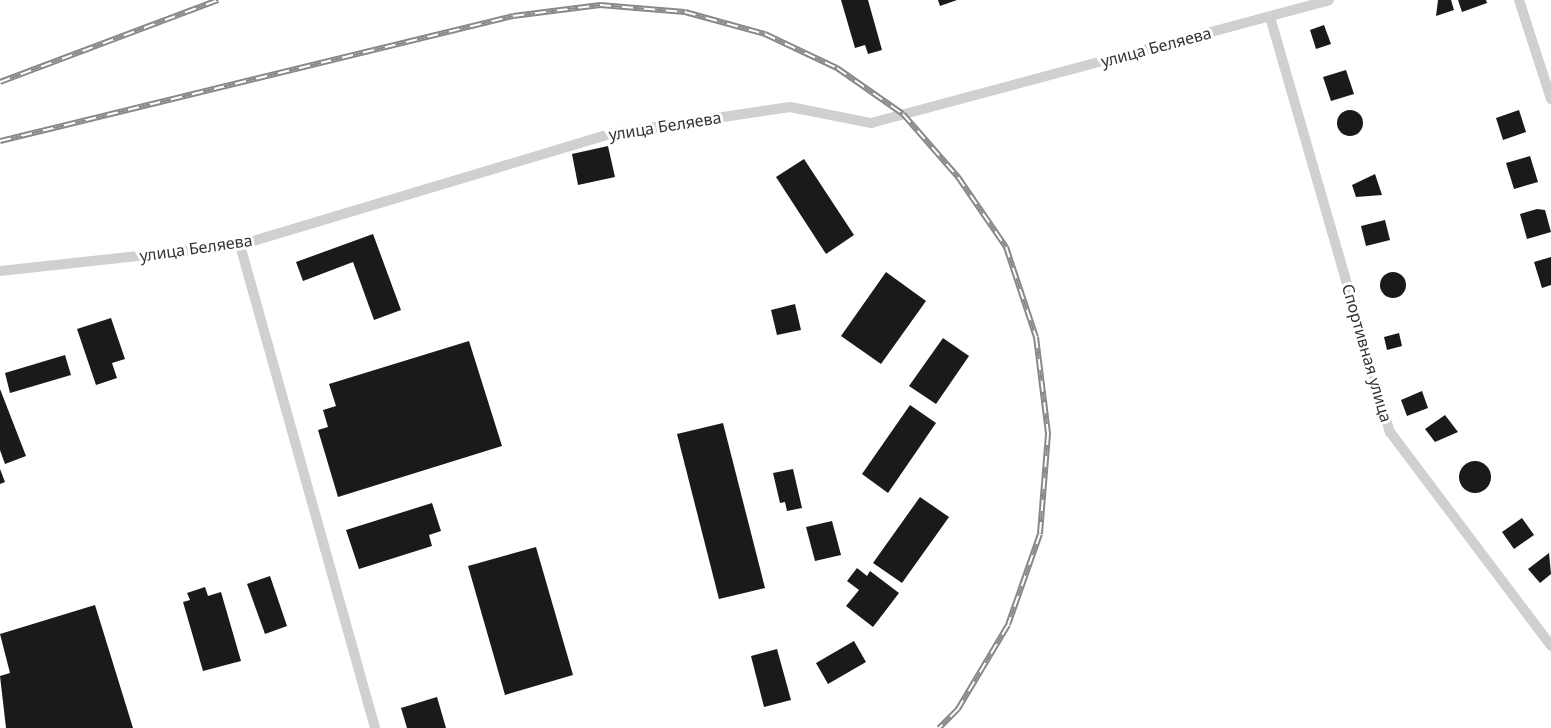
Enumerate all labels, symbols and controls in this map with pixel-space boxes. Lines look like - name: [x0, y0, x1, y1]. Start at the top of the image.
- street label: улица Беляева: [1099, 23, 1213, 71]
- street label: улица Беляева: [607, 108, 723, 144]
- street label: улица Беляева: [138, 231, 254, 265]
- street label: Спортивная улица: [1338, 282, 1396, 424]

